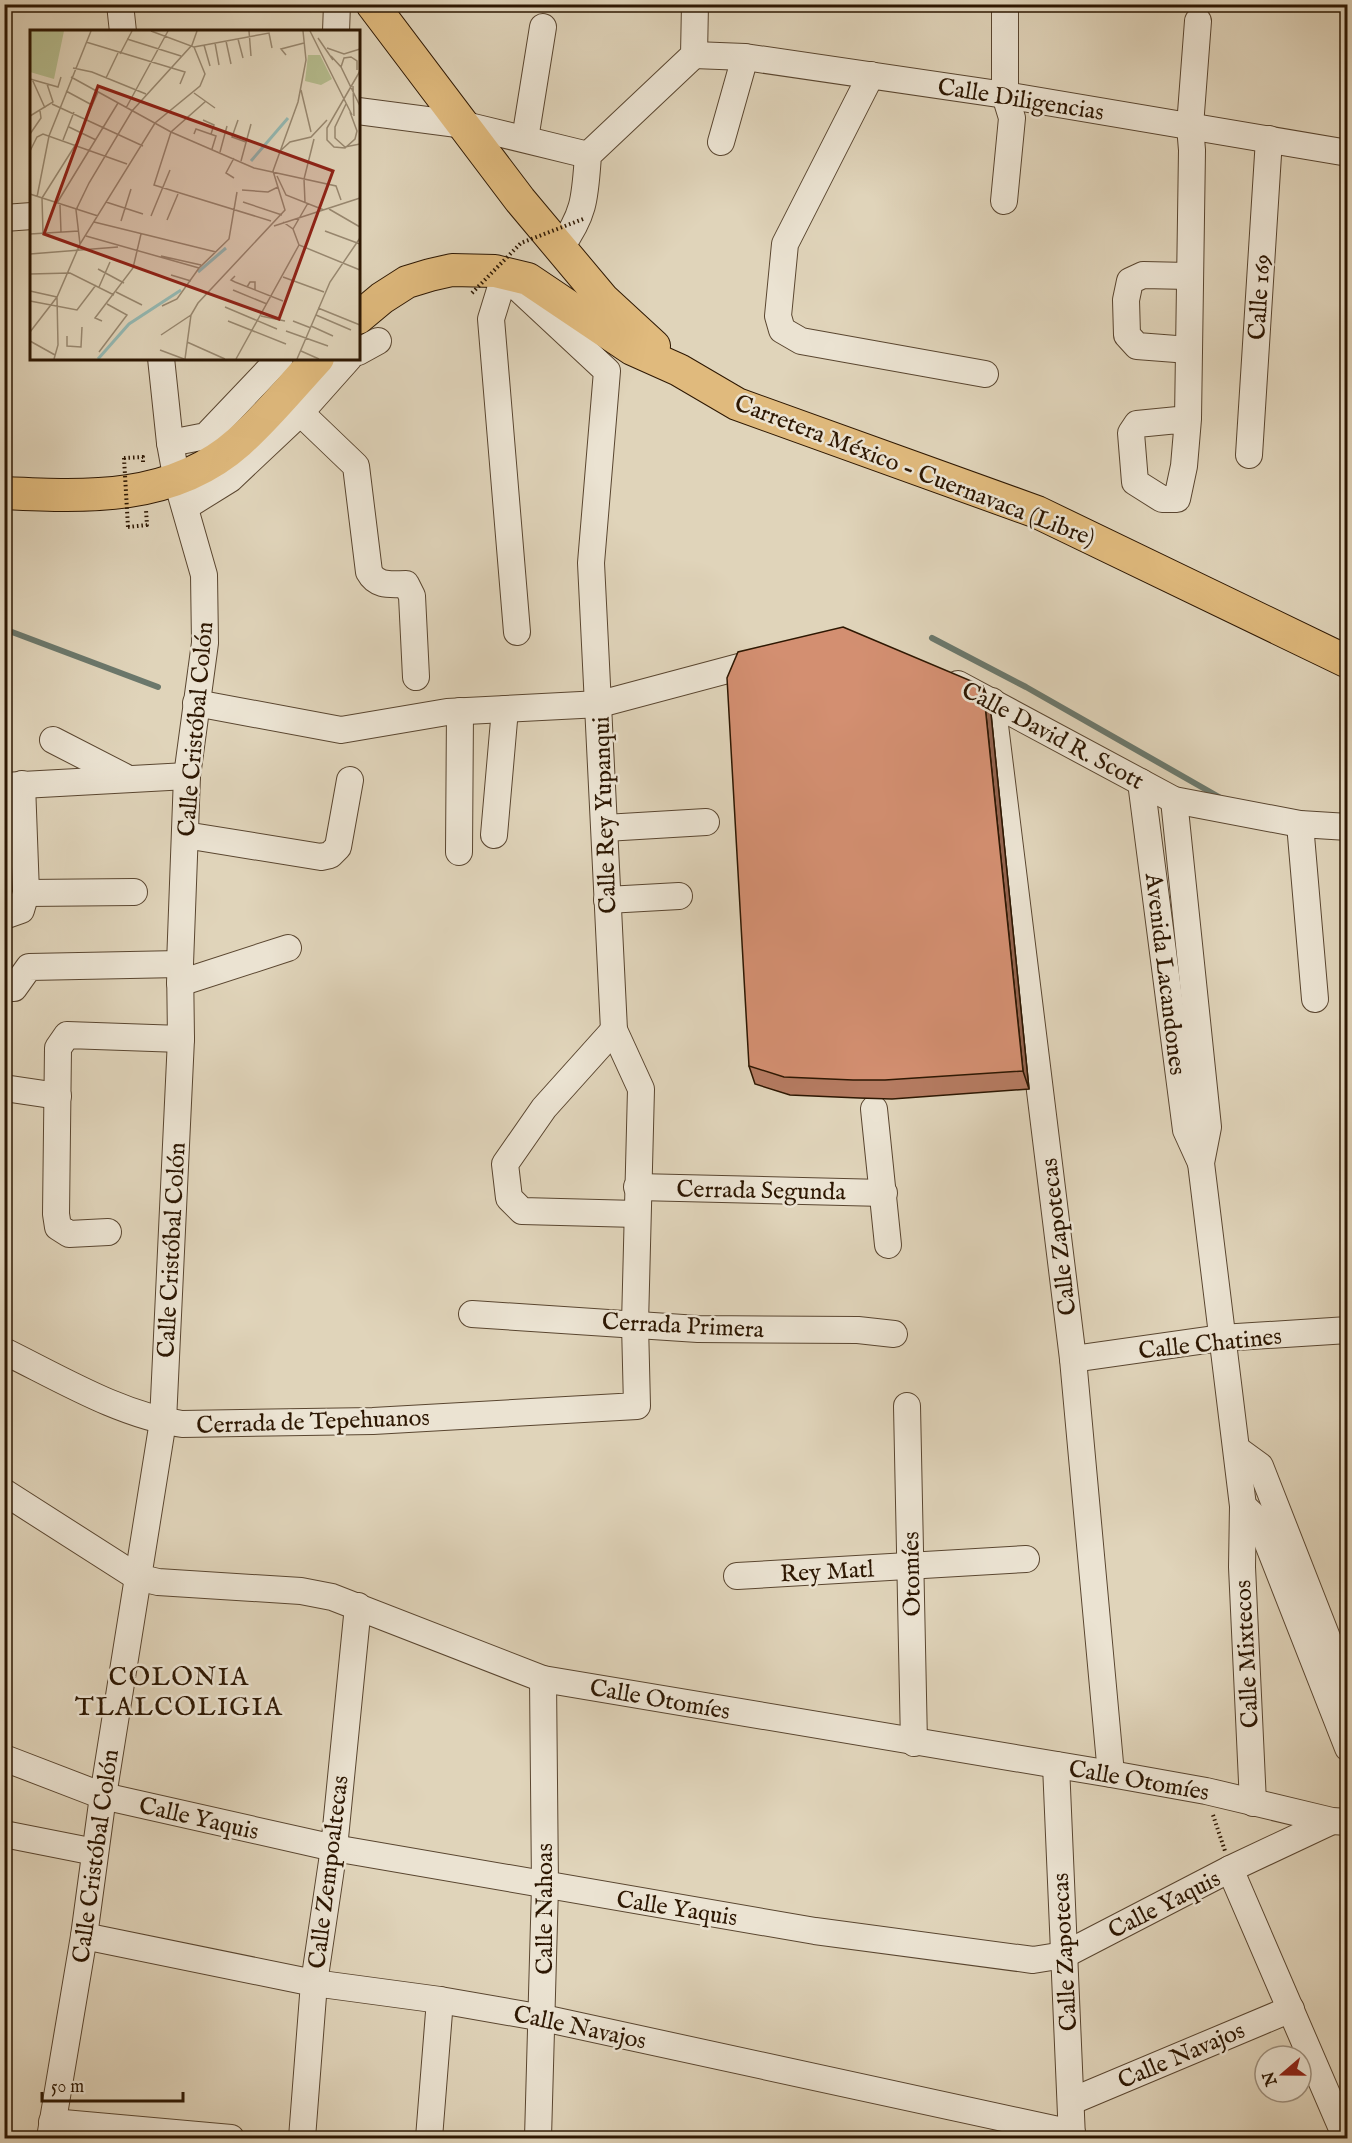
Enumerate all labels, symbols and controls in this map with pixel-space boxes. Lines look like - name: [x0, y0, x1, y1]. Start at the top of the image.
- inset map: [30, 30, 360, 360]
- street label: Calle Diligencias: [935, 72, 1106, 129]
- street label: Calle 169: [1242, 253, 1279, 341]
- street label: Carretera México - Cuernavaca (Libre): [730, 388, 1099, 555]
- street label: Calle Cristóbal Colón: [172, 620, 221, 838]
- street label: Calle David R. Scott: [956, 675, 1149, 797]
- street label: Calle Rey Yupanqui: [587, 716, 624, 914]
- street label: Avenida Lacandones: [1137, 870, 1192, 1077]
- street label: Calle Cristóbal Colón: [151, 1141, 194, 1359]
- street label: Calle Zapotecas: [1034, 1156, 1085, 1317]
- street label: Cerrada Segunda: [676, 1175, 847, 1208]
- street label: Cerrada Primera: [601, 1307, 765, 1346]
- street label: Calle Chatines: [1137, 1322, 1283, 1367]
- street label: Cerrada de Tepehuanos: [196, 1403, 430, 1442]
- street label: Otomíes: [896, 1531, 929, 1617]
- street label: Rey Matl: [779, 1555, 875, 1590]
- street label: Calle Mixtecos: [1228, 1579, 1267, 1729]
- district label: COLONIA TLALCOLIGIA: [75, 1661, 283, 1724]
- street label: Calle Otomíes: [587, 1673, 732, 1728]
- street label: Calle Cristóbal Colón: [66, 1747, 127, 1965]
- street label: Calle Otomíes: [1066, 1754, 1211, 1809]
- street label: Calle Zempoaltecas: [302, 1774, 357, 1971]
- street label: Calle Yaquis: [136, 1791, 262, 1848]
- street label: Calle Nahoas: [530, 1843, 561, 1975]
- street label: Calle Yaquis: [1103, 1864, 1226, 1947]
- street label: Calle Zapotecas: [1046, 1872, 1085, 2032]
- street label: Calle Yaquis: [614, 1885, 739, 1934]
- street label: Calle Navajos: [510, 1999, 649, 2058]
- street label: Calle Navajos: [1113, 2016, 1250, 2097]
- north arrow: [1253, 2044, 1313, 2104]
- scale bar: [42, 2065, 183, 2103]
- text: N: [1259, 2068, 1283, 2089]
- text: 50 m: [51, 2076, 84, 2099]

